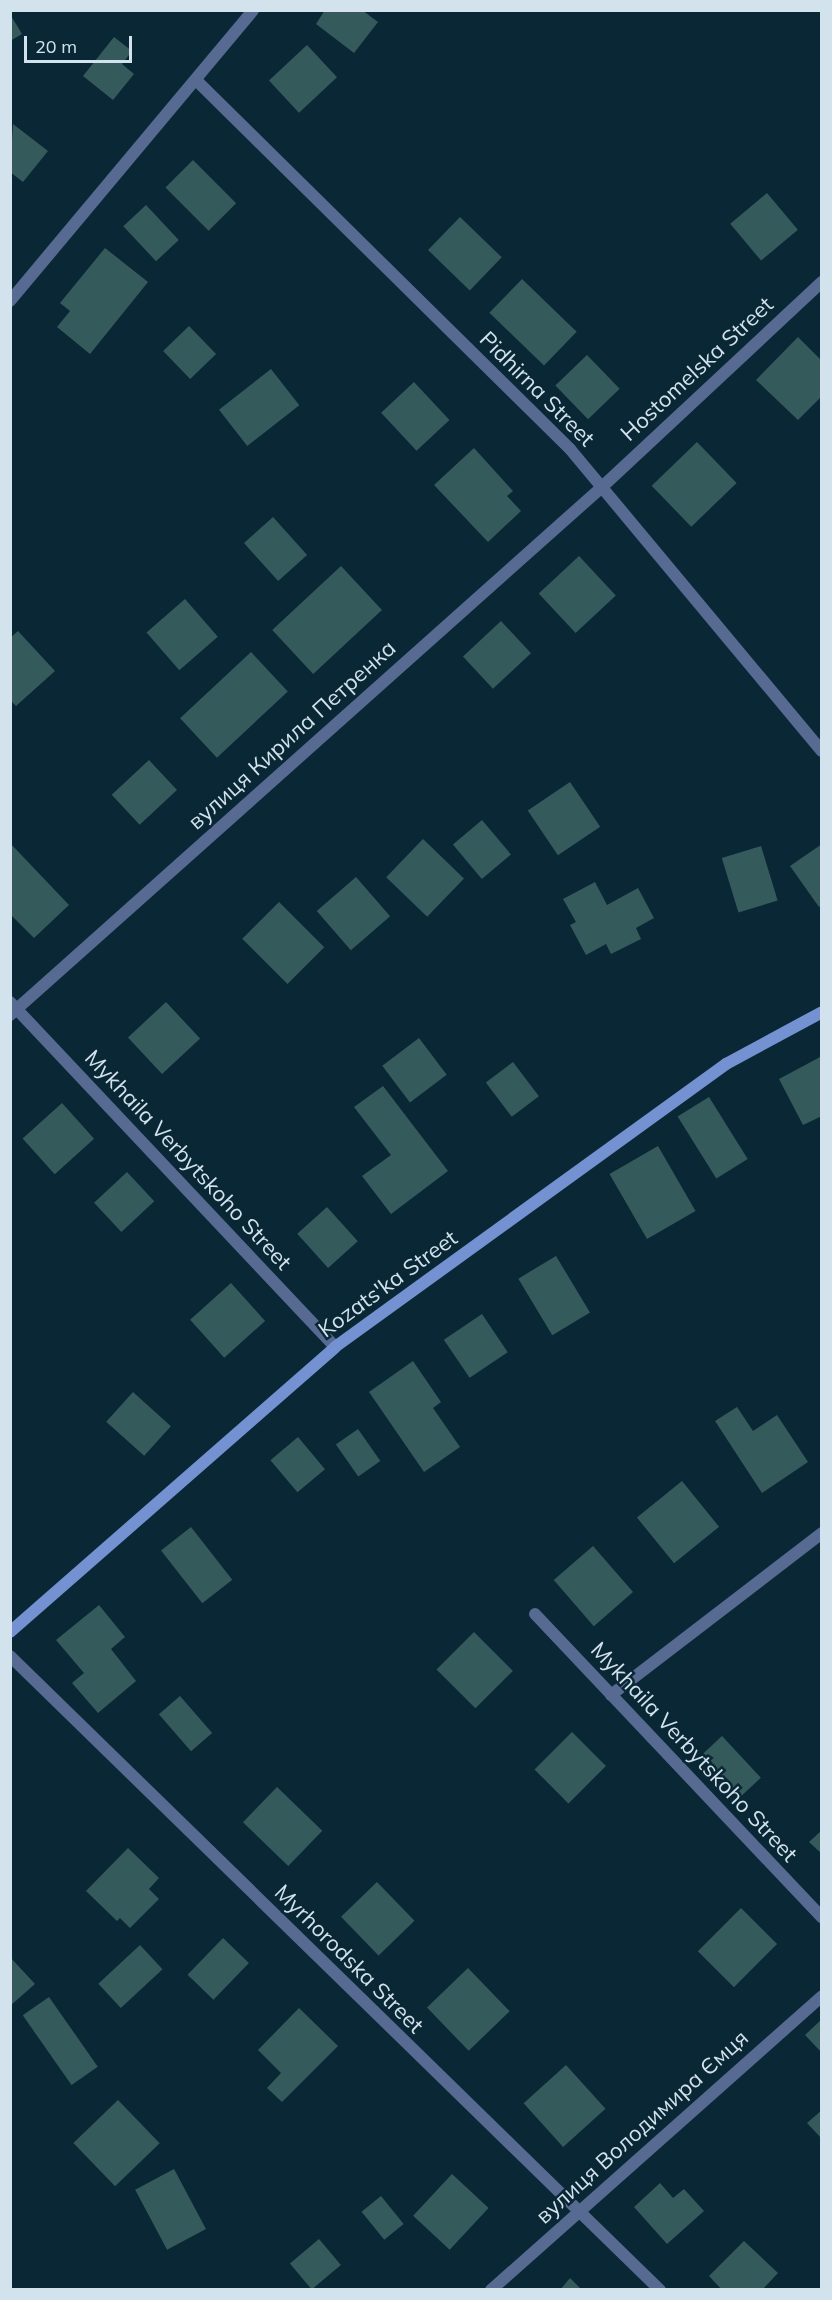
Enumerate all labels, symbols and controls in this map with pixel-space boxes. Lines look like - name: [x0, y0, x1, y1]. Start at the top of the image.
- scale bar: [27, 24, 135, 62]
- text: 20 m: [35, 35, 77, 58]
- street label: Hostomelska Street: [615, 292, 779, 446]
- street label: Pidhirna Street: [474, 326, 600, 452]
- street label: вулиця Кирила Петренка: [183, 635, 401, 835]
- street label: Mykhaila Verbytskoho Street: [79, 1045, 297, 1275]
- street label: Kozats'ka Street: [313, 1225, 463, 1343]
- street label: Mykhaila Verbytskoho Street: [585, 1637, 803, 1867]
- street label: Myrhorodska Street: [269, 1879, 429, 2039]
- street label: вулиця Володимира Ємця: [530, 2025, 754, 2229]

